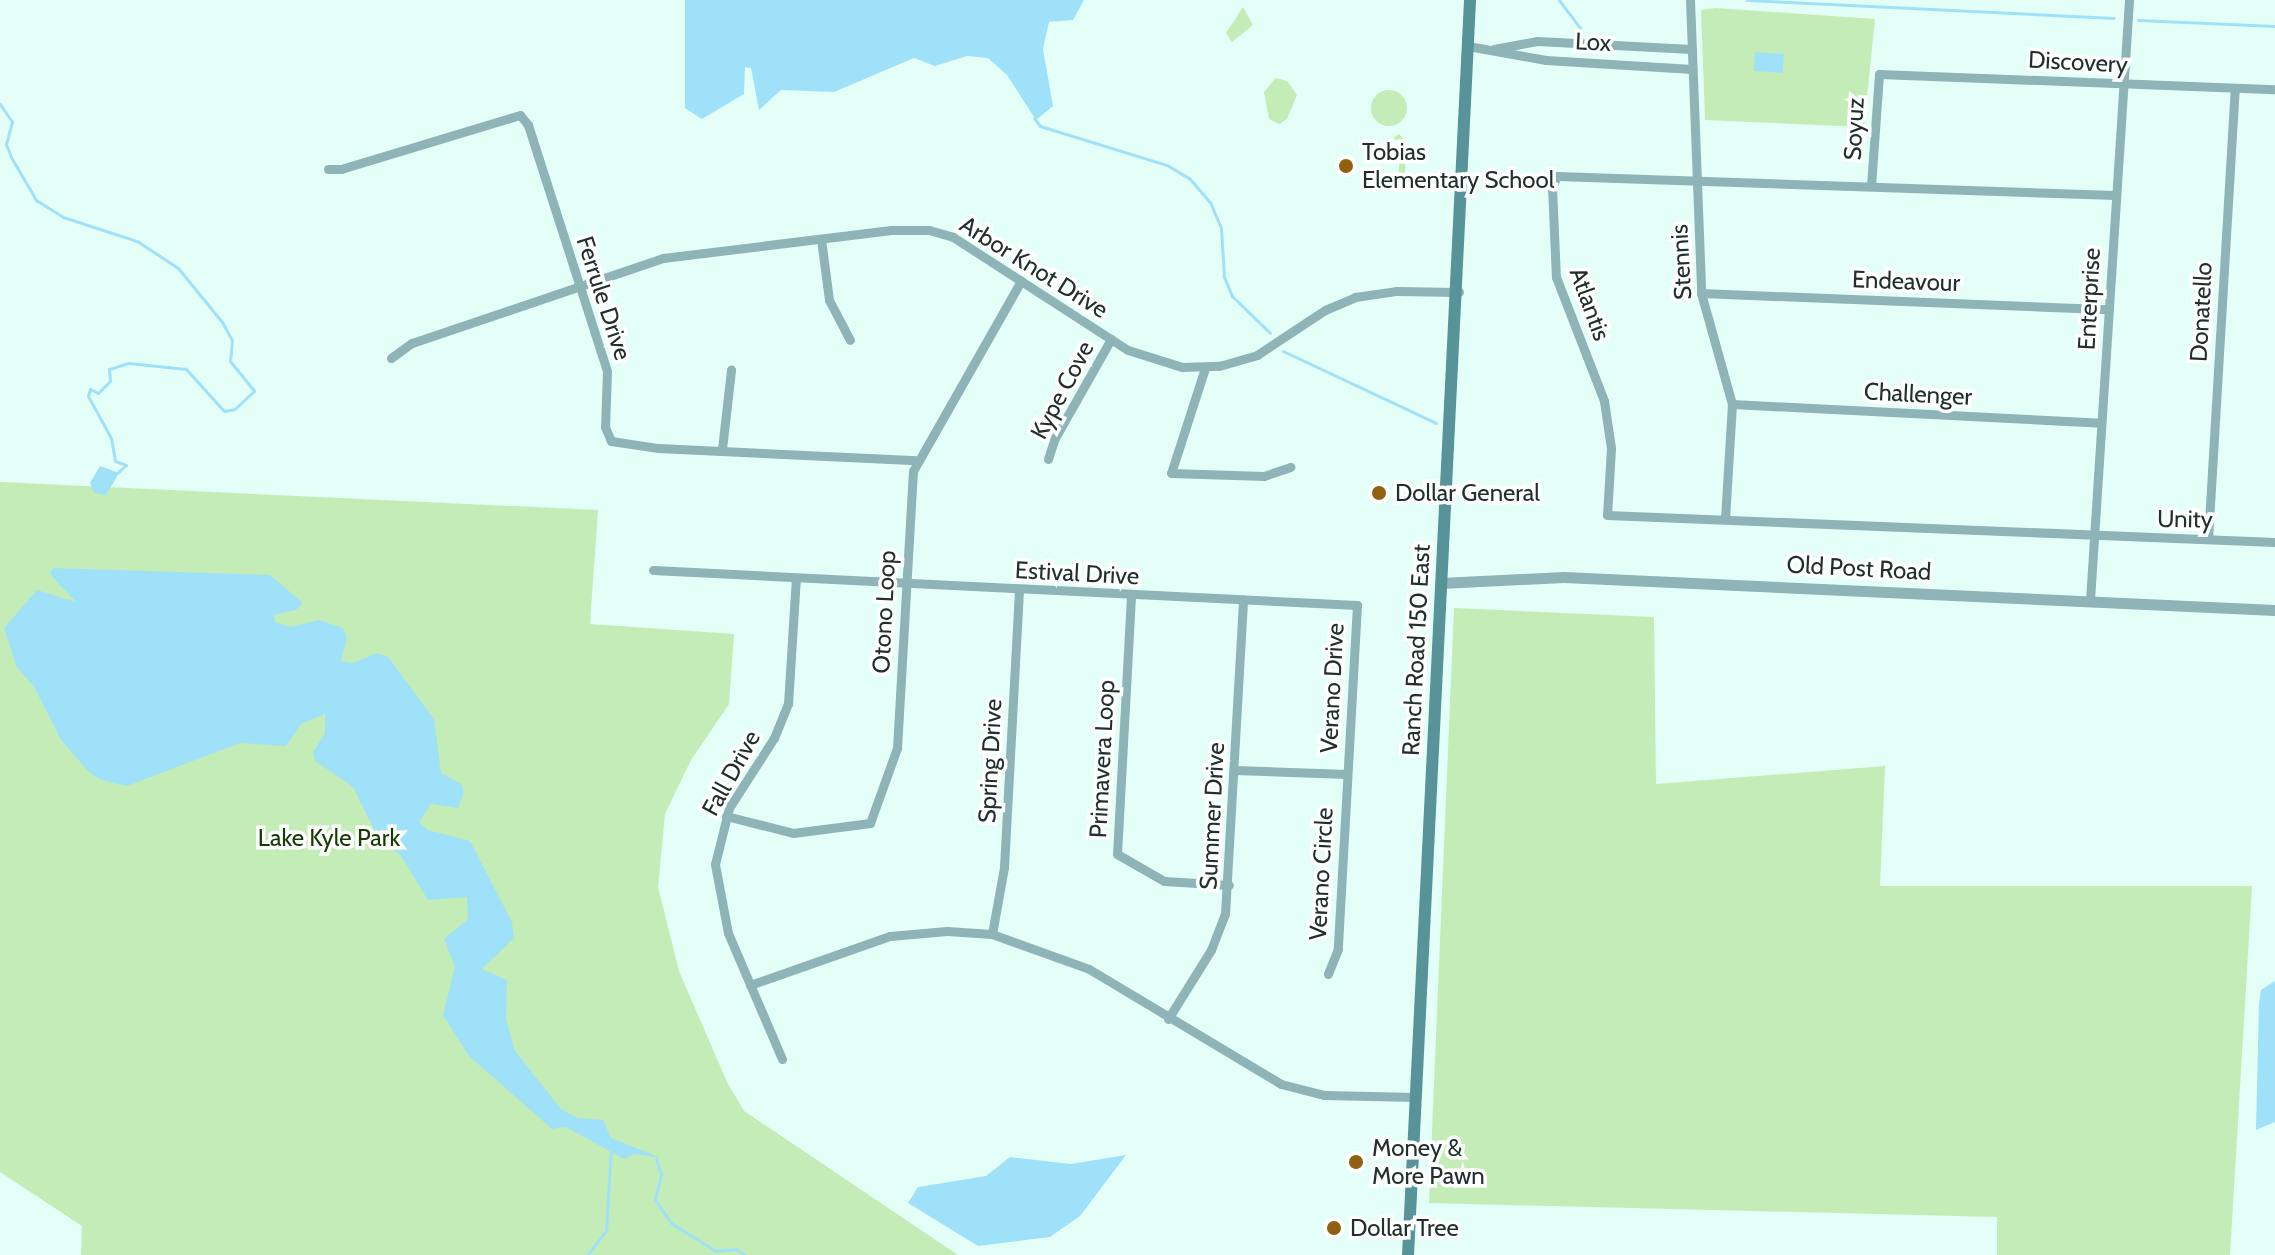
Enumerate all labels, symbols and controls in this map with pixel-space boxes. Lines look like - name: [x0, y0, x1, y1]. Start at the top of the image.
- street label: Lox: [1574, 27, 1612, 57]
- street label: Discovery: [2028, 45, 2128, 79]
- street label: Soyuz: [1838, 97, 1870, 161]
- place label: Tobias Elementary School: [1362, 138, 1554, 194]
- marker: Tobias Elementary School: [1337, 157, 1355, 175]
- street label: Arbor Knot Drive: [955, 210, 1113, 324]
- street label: Stennis: [1665, 223, 1697, 301]
- street label: Ferrule Drive: [570, 232, 638, 364]
- street label: Enterprise: [2072, 247, 2106, 351]
- street label: Donatello: [2184, 261, 2218, 363]
- street label: Atlantis: [1564, 263, 1616, 345]
- street label: Endeavour: [1851, 265, 1961, 297]
- street label: Kype Cove: [1024, 336, 1100, 444]
- street label: Challenger: [1863, 377, 1973, 411]
- place label: Dollar General: [1395, 479, 1540, 507]
- marker: Dollar General: [1370, 484, 1388, 502]
- street label: Unity: [2157, 504, 2213, 534]
- street label: Ranch Road 150 East: [1396, 543, 1436, 757]
- street label: Otono Loop: [866, 550, 902, 674]
- street label: Old Post Road: [1786, 550, 1932, 586]
- street label: Estival Drive: [1014, 555, 1140, 591]
- street label: Verano Drive: [1314, 622, 1350, 754]
- street label: Primavera Loop: [1083, 679, 1121, 839]
- street label: Spring Drive: [972, 698, 1008, 824]
- street label: Fall Drive: [696, 725, 766, 821]
- street label: Summer Drive: [1194, 742, 1230, 890]
- street label: Verano Circle: [1303, 807, 1339, 941]
- park label: Lake Kyle Park: [258, 824, 400, 852]
- place label: Money & More Pawn: [1372, 1134, 1485, 1190]
- marker: Money & More Pawn: [1347, 1153, 1365, 1171]
- place label: Dollar Tree: [1350, 1214, 1459, 1242]
- marker: Dollar Tree: [1325, 1219, 1343, 1237]

